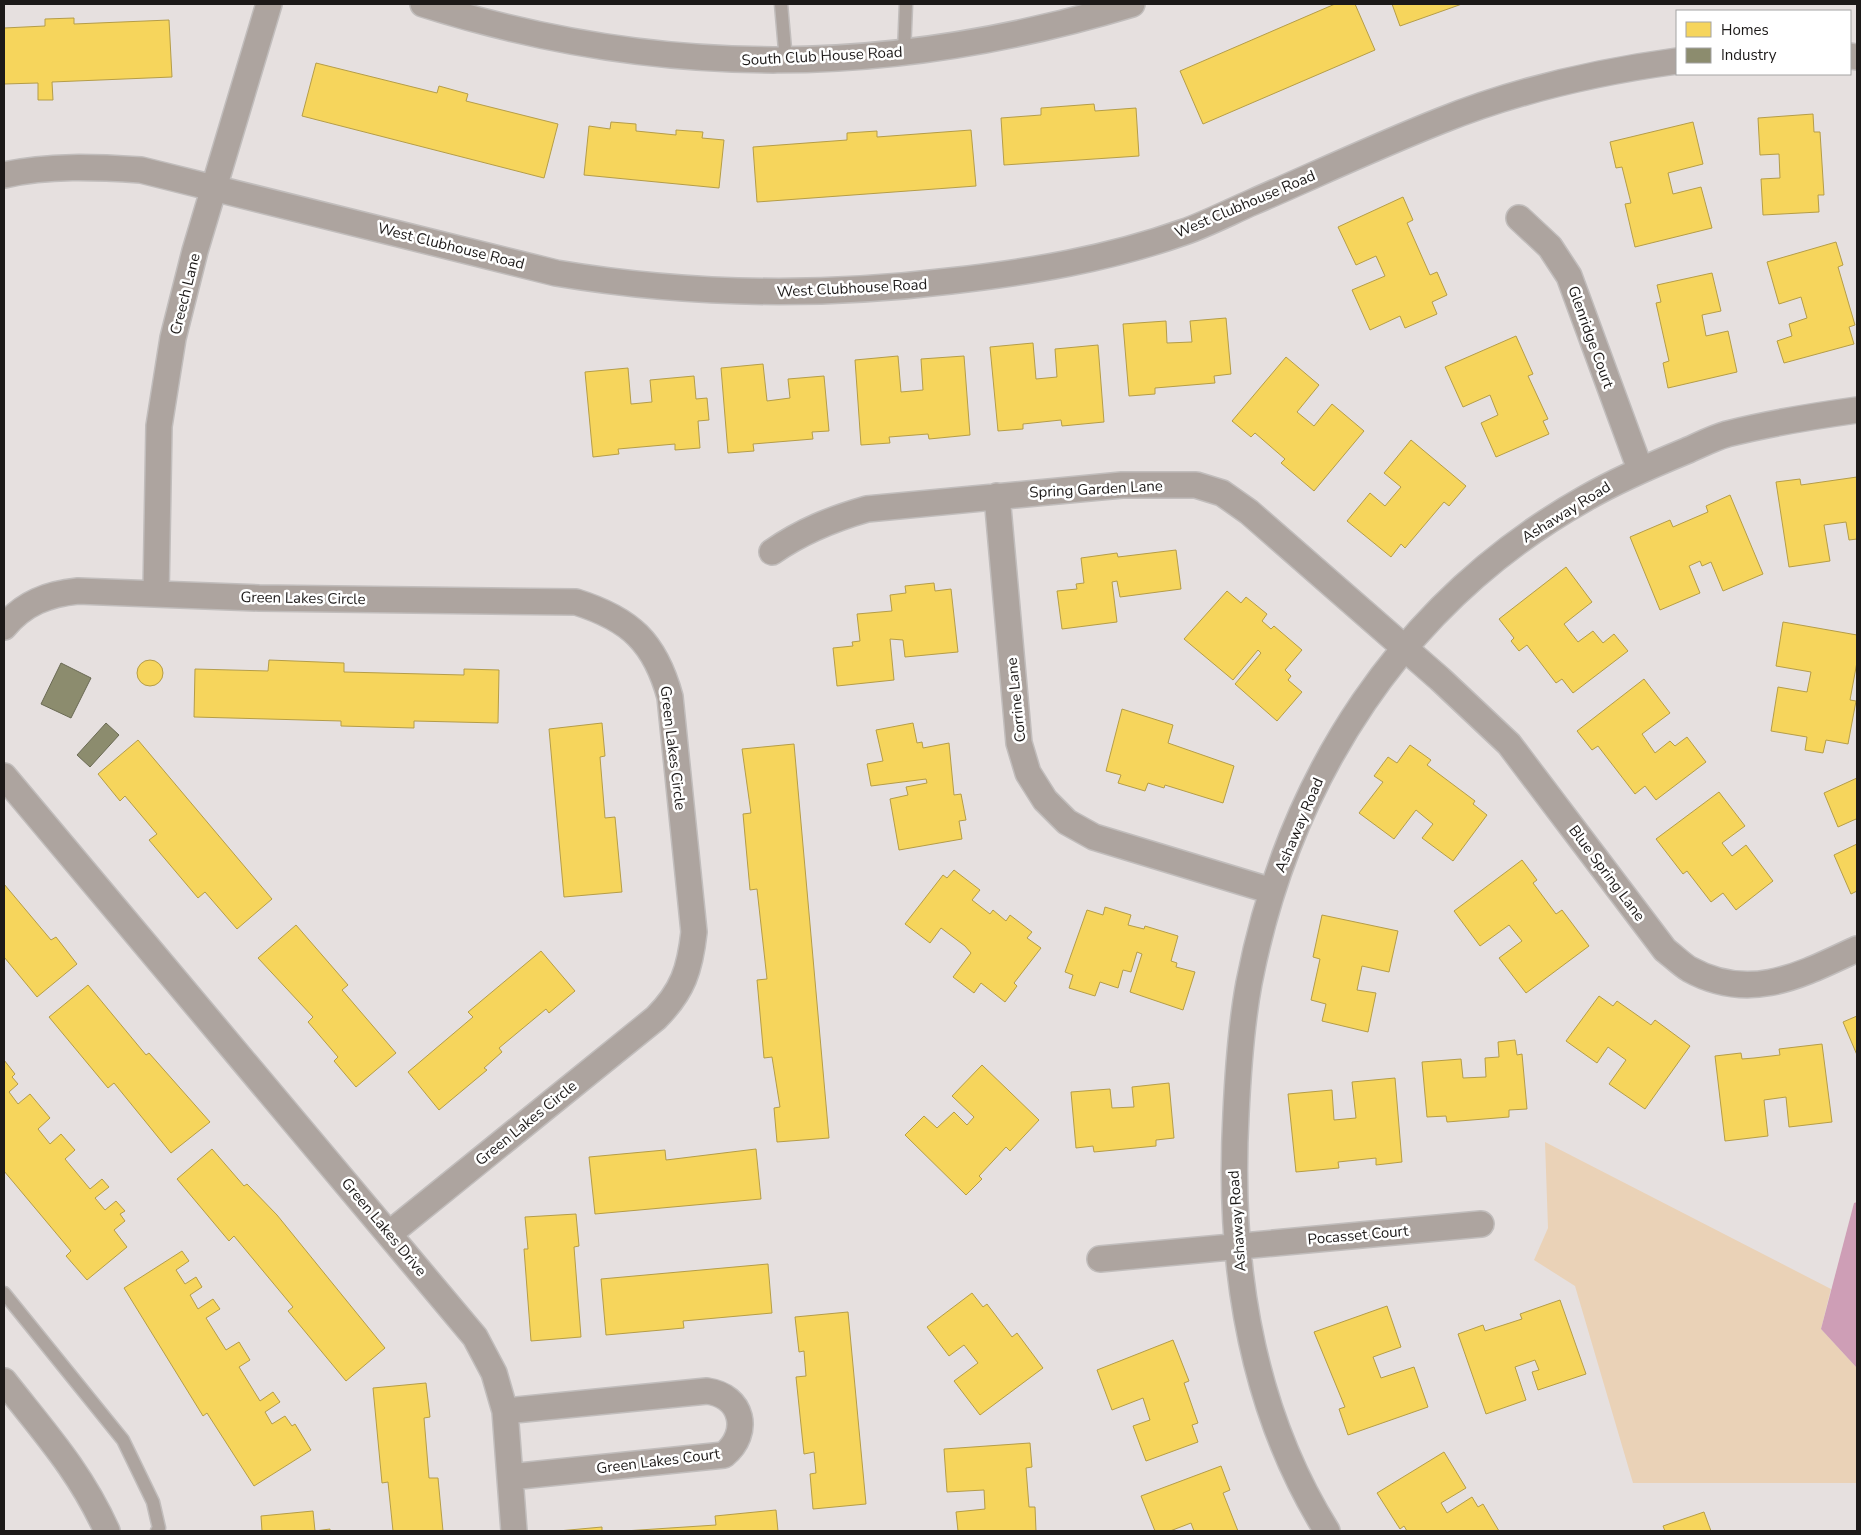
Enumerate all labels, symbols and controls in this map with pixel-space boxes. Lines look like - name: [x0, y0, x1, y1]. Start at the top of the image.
- legend: [1676, 10, 1851, 75]
- text: Homes: [1721, 20, 1769, 40]
- street label: South Club House Road: [741, 42, 903, 70]
- text: Industry: [1721, 45, 1777, 65]
- street label: West Clubhouse Road: [1172, 165, 1318, 243]
- street label: West Clubhouse Road: [375, 218, 527, 274]
- street label: Creech Lane: [165, 251, 205, 337]
- street label: West Clubhouse Road: [776, 274, 928, 302]
- street label: Glenridge Court: [1563, 283, 1619, 392]
- street label: Spring Garden Lane: [1029, 476, 1163, 502]
- street label: Ashaway Road: [1518, 477, 1614, 547]
- street label: Green Lakes Circle: [240, 587, 366, 609]
- street label: Corrine Lane: [1002, 657, 1030, 743]
- street label: Green Lakes Circle: [655, 685, 691, 811]
- street label: Ashaway Road: [1270, 774, 1328, 876]
- street label: Blue Spring Lane: [1564, 821, 1650, 925]
- street label: Green Lakes Circle: [471, 1076, 581, 1170]
- street label: Ashaway Road: [1223, 1170, 1251, 1272]
- street label: Green Lakes Drive: [337, 1174, 431, 1280]
- street label: Pocasset Court: [1307, 1221, 1410, 1249]
- street label: Green Lakes Court: [595, 1443, 722, 1478]

